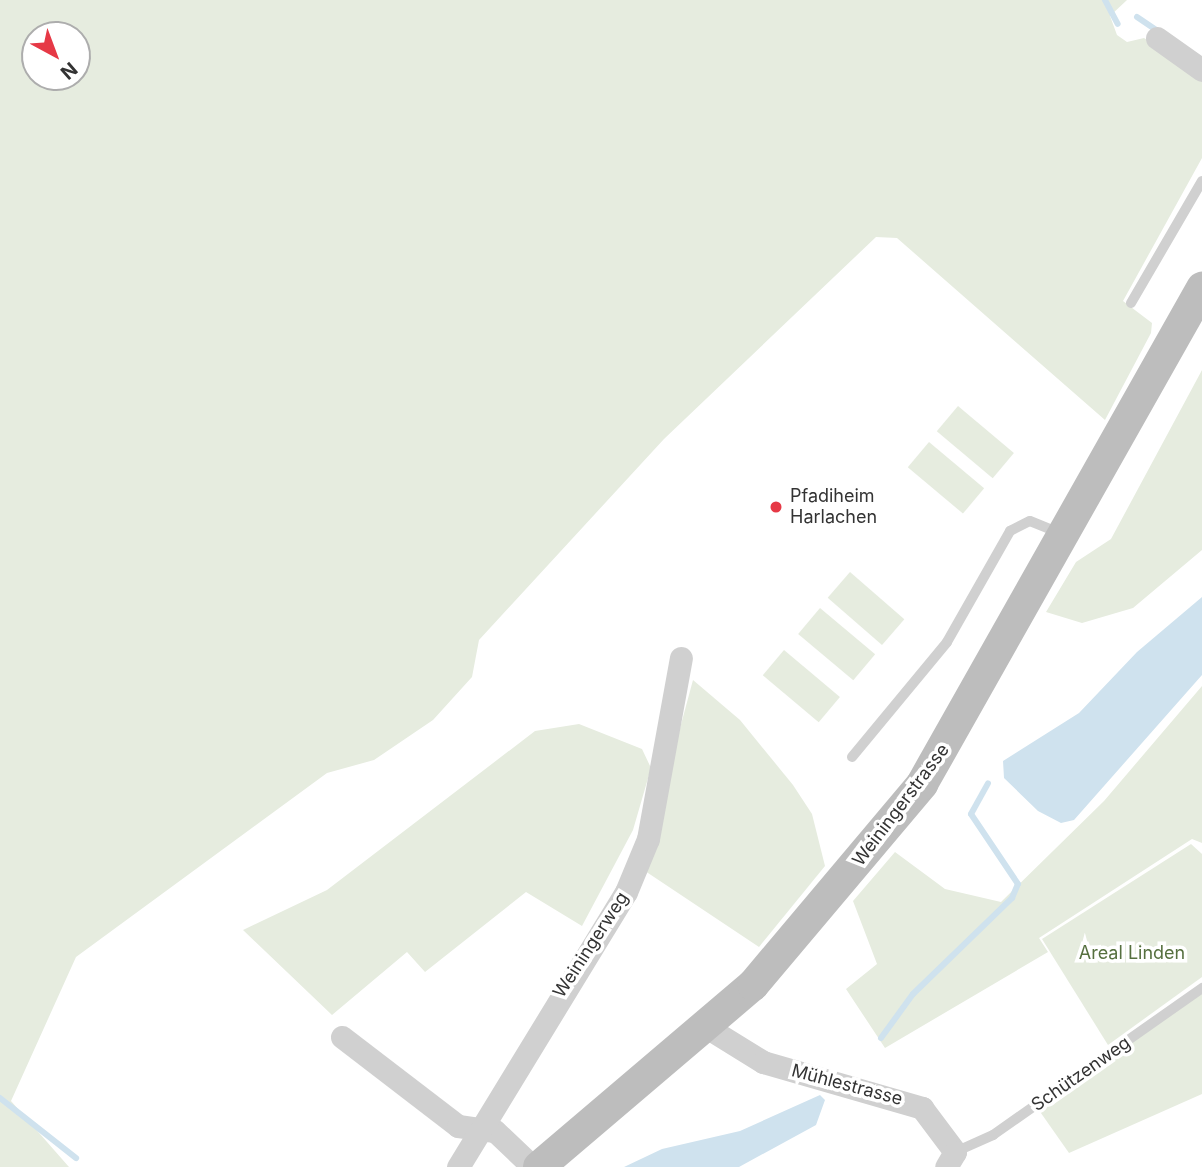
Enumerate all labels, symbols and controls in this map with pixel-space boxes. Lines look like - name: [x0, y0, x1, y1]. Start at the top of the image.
- north arrow: [21, 21, 91, 91]
- text: N: [56, 57, 82, 84]
- place label: Pfadiheim Harlachen: [790, 486, 877, 528]
- marker: Pfadiheim Harlachen: [768, 499, 784, 515]
- street label: Weiningerstrasse: [848, 740, 954, 870]
- street label: Weiningerweg: [549, 888, 633, 1002]
- park label: Areal Linden: [1079, 942, 1185, 964]
- street label: Schützenweg: [1027, 1032, 1135, 1116]
- street label: Mühlestrasse: [789, 1060, 905, 1110]

